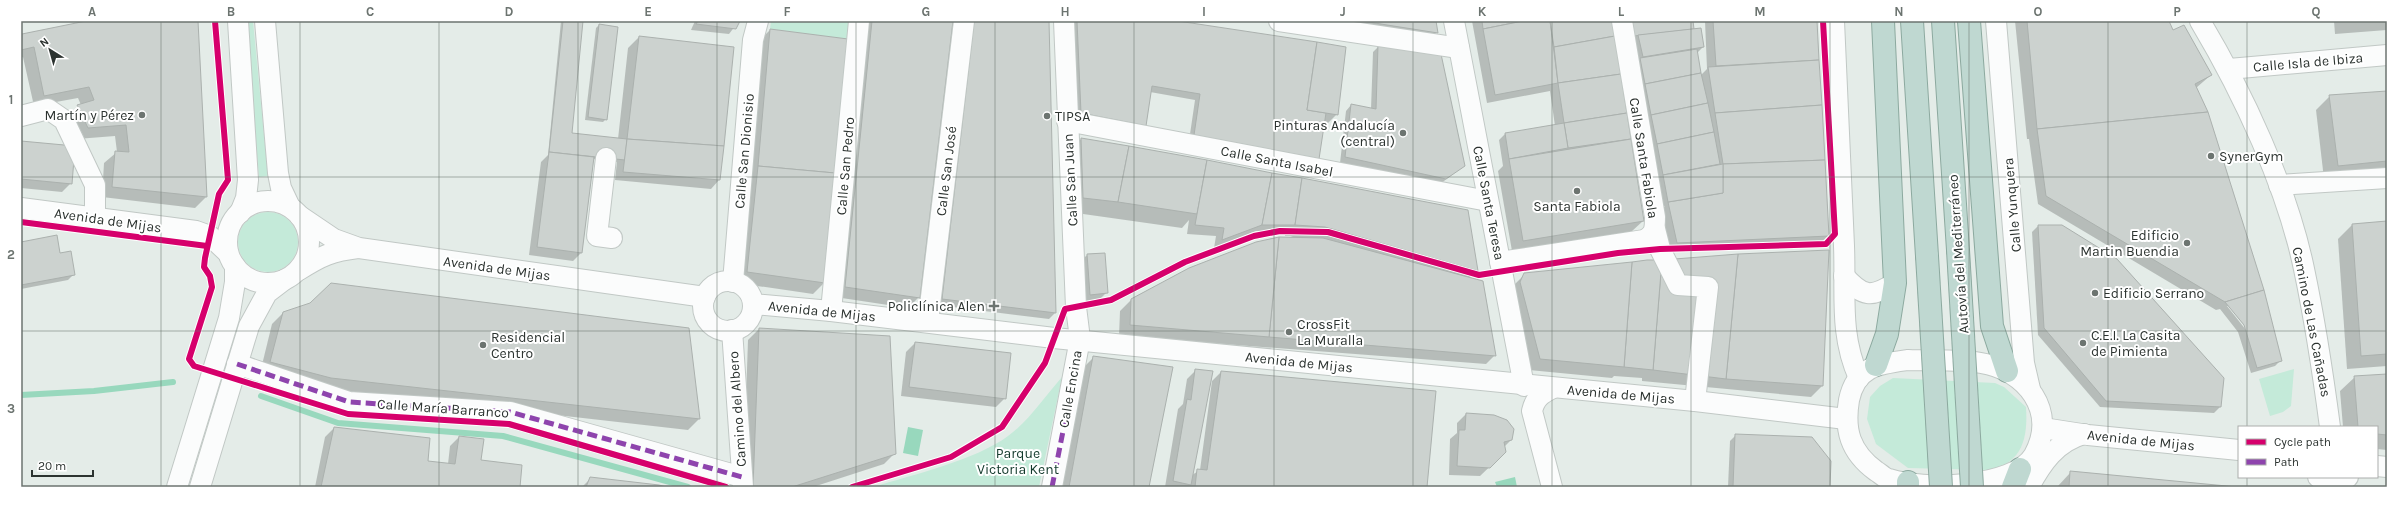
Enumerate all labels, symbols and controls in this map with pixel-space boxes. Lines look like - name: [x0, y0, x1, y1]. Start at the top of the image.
- text: A: [88, 4, 96, 19]
- text: B: [227, 4, 235, 19]
- text: C: [366, 4, 374, 19]
- text: D: [505, 4, 514, 19]
- text: E: [644, 4, 652, 19]
- text: F: [783, 4, 791, 19]
- text: G: [922, 4, 930, 19]
- text: H: [1060, 4, 1070, 19]
- text: I: [1202, 4, 1206, 19]
- text: J: [1340, 4, 1346, 19]
- text: K: [1478, 4, 1487, 19]
- text: L: [1618, 4, 1625, 19]
- text: M: [1754, 4, 1766, 19]
- text: N: [1894, 4, 1904, 19]
- text: O: [2034, 4, 2043, 19]
- text: P: [2173, 4, 2181, 19]
- text: Q: [2312, 4, 2321, 19]
- north arrow: [30, 30, 70, 70]
- text: N: [37, 35, 51, 50]
- street label: Calle Isla de Ibiza: [2252, 49, 2364, 76]
- text: 1: [9, 92, 13, 107]
- street label: Calle San Dionisio: [731, 93, 758, 209]
- street label: Calle Santa Fabiola: [1626, 96, 1661, 220]
- place label: Martín y Pérez: [44, 107, 134, 124]
- place label: TIPSA: [1055, 108, 1090, 125]
- marker: Martín y Pérez: [137, 110, 147, 120]
- marker: TIPSA: [1042, 111, 1052, 121]
- street label: Calle San Pedro: [833, 116, 858, 216]
- place label: Pinturas Andalucía (central): [1273, 117, 1395, 150]
- street label: Calle San José: [933, 125, 960, 217]
- marker: Pinturas Andalucía (central): [1398, 128, 1408, 138]
- street label: Calle San Juan: [1060, 133, 1081, 227]
- street label: Calle Santa Isabel: [1219, 142, 1334, 181]
- street label: Calle Santa Teresa: [1469, 145, 1508, 262]
- place label: SynerGym: [2219, 148, 2283, 165]
- marker: SynerGym: [2206, 151, 2216, 161]
- street label: Calle Yunquera: [2000, 157, 2025, 253]
- street label: Autovía del Mediterráneo: [1944, 174, 1973, 334]
- marker: Santa Fabiola: [1572, 186, 1582, 196]
- place label: Santa Fabiola: [1533, 198, 1621, 215]
- street label: Avenida de Mijas: [53, 205, 163, 236]
- place label: Edificio Martin Buendia: [2080, 227, 2179, 260]
- marker: Edificio Martin Buendia: [2182, 238, 2192, 248]
- street label: Camino de Las Cañadas: [2289, 246, 2334, 399]
- text: 2: [7, 247, 15, 262]
- street label: Avenida de Mijas: [442, 253, 552, 284]
- place label: Edificio Serrano: [2103, 285, 2204, 302]
- marker: Edificio Serrano: [2090, 288, 2100, 298]
- street label: Avenida de Mijas: [767, 297, 877, 326]
- place label: Policlínica Alen: [888, 298, 985, 315]
- marker: Policlínica Alen: [988, 300, 1000, 312]
- place label: CrossFit La Muralla: [1297, 316, 1363, 349]
- marker: CrossFit La Muralla: [1284, 327, 1294, 337]
- place label: C.E.I. La Casita de Pimienta: [2091, 327, 2181, 360]
- place label: Residencial Centro: [491, 329, 565, 362]
- marker: C.E.I. La Casita de Pimienta: [2078, 338, 2088, 348]
- marker: Residencial Centro: [478, 340, 488, 350]
- street label: Avenida de Mijas: [1244, 348, 1354, 377]
- street label: Calle Encina: [1055, 349, 1086, 429]
- street label: Camino del Albero: [725, 351, 750, 467]
- street label: Avenida de Mijas: [1566, 381, 1676, 408]
- street label: Calle María Barranco: [377, 395, 509, 422]
- text: 3: [7, 401, 15, 416]
- street label: Avenida de Mijas: [2086, 426, 2196, 455]
- legend: [2238, 426, 2378, 478]
- text: Cycle path: [2274, 435, 2331, 449]
- park label: Parque Victoria Kent: [977, 445, 1059, 478]
- scale bar: [32, 452, 93, 478]
- text: Path: [2274, 455, 2299, 469]
- text: 20 m: [38, 459, 66, 473]

